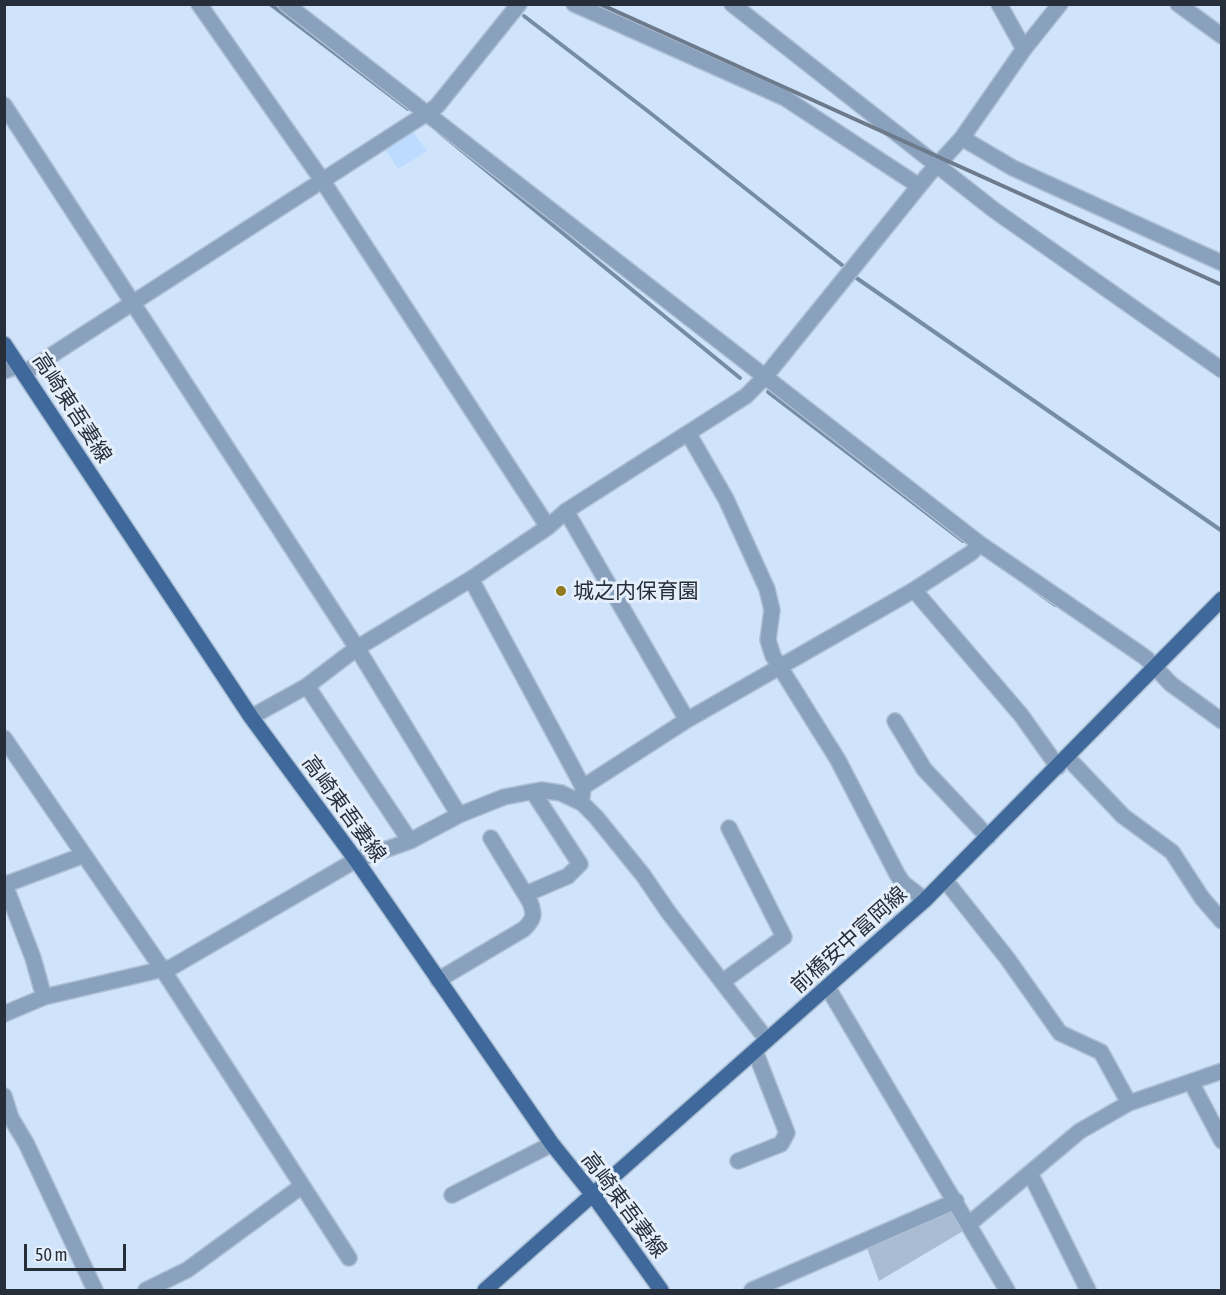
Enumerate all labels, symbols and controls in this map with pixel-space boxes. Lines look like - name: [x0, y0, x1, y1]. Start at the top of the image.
- street label: 高崎東吾妻線: [27, 348, 117, 468]
- place label: 城之内保育園: [573, 578, 699, 604]
- marker: 城之内保育園: [554, 584, 568, 598]
- street label: 高崎東吾妻線: [297, 751, 391, 867]
- street label: 前橋安中富岡線: [786, 881, 912, 999]
- street label: 高崎東吾妻線: [576, 1147, 672, 1263]
- scale bar: [27, 1232, 129, 1270]
- text: 50 m: [35, 1244, 67, 1265]

